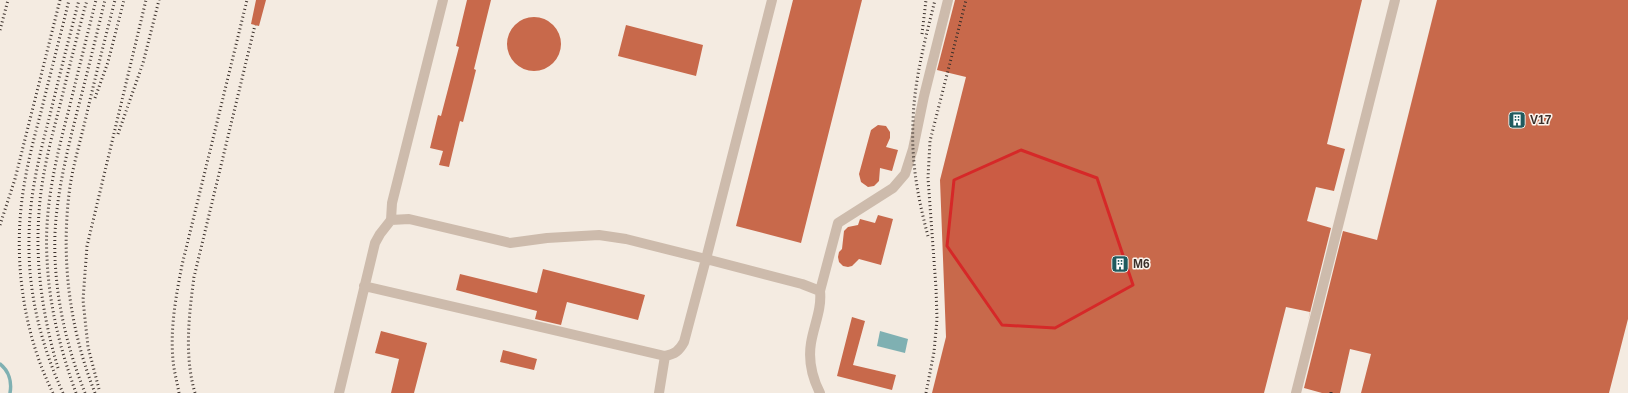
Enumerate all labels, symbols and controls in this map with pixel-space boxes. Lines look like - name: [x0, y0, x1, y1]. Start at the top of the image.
- building icon: V17: [1507, 110, 1527, 130]
- place label: V17: [1530, 113, 1552, 127]
- building icon: M6: [1110, 254, 1130, 274]
- place label: M6: [1133, 257, 1150, 271]

